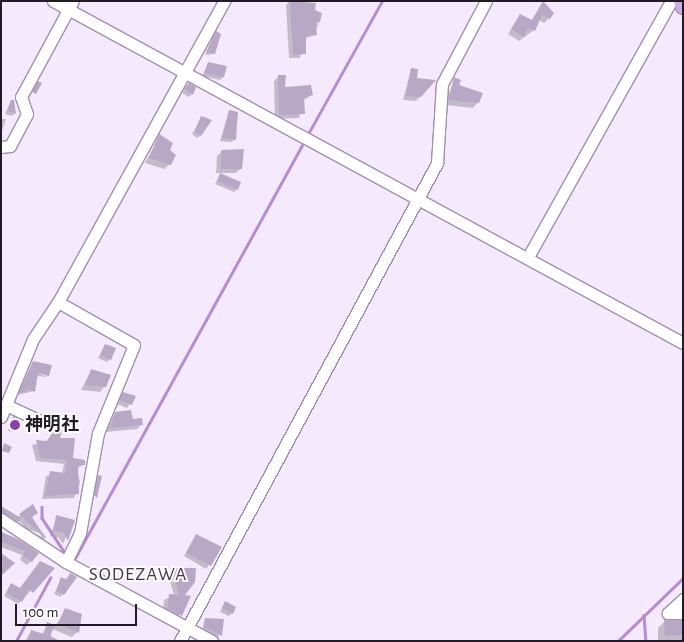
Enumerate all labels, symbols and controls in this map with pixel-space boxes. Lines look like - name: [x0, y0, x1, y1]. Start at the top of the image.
- place label: 神明社: [25, 414, 79, 436]
- marker: 神明社: [9, 419, 21, 431]
- district label: SODEZAWA: [88, 564, 188, 586]
- scale bar: [18, 594, 140, 626]
- text: 100 m: [23, 605, 58, 620]

